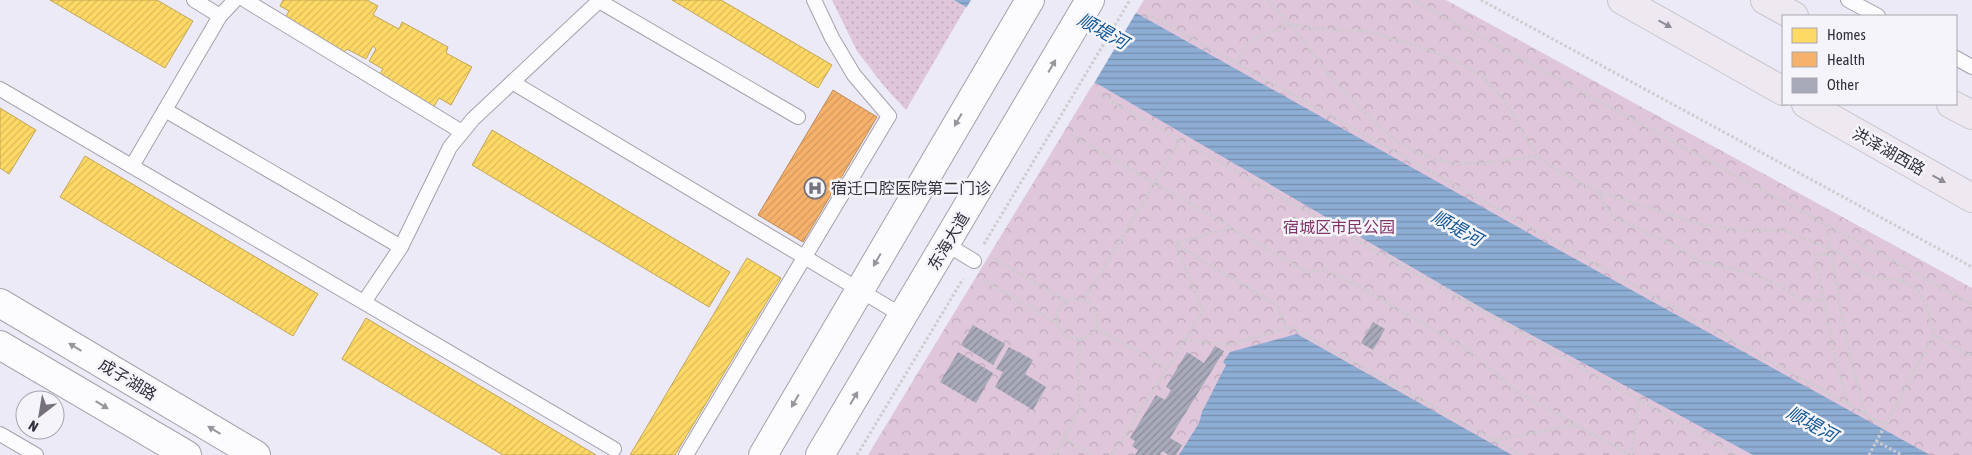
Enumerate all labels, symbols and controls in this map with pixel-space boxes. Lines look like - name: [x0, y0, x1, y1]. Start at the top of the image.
- water label: 顺堤河: [1074, 9, 1134, 55]
- legend: [1782, 15, 1957, 105]
- one-way arrow: [1657, 20, 1672, 28]
- text: Homes: [1827, 26, 1866, 43]
- text: Health: [1827, 51, 1865, 68]
- one-way arrow: [1047, 59, 1056, 72]
- text: Other: [1827, 76, 1859, 93]
- one-way arrow: [954, 113, 963, 127]
- street label: 洪泽湖西路: [1850, 124, 1928, 178]
- one-way arrow: [1933, 175, 1946, 184]
- hospital icon: 宿迁口腔医院第二门诊: [803, 176, 827, 200]
- place label: 宿迁口腔医院第二门诊: [831, 179, 991, 197]
- water label: 顺堤河: [1428, 206, 1488, 252]
- street label: 东海大道: [924, 209, 972, 273]
- park label: 宿城区市民公园: [1283, 218, 1395, 236]
- one-way arrow: [872, 254, 881, 267]
- one-way arrow: [68, 343, 81, 352]
- street label: 成子湖路: [96, 355, 160, 403]
- north arrow: [15, 390, 65, 440]
- one-way arrow: [849, 392, 858, 405]
- one-way arrow: [790, 394, 799, 407]
- one-way arrow: [96, 401, 109, 410]
- water label: 顺堤河: [1783, 402, 1843, 448]
- text: N: [26, 417, 41, 435]
- one-way arrow: [208, 426, 221, 435]

